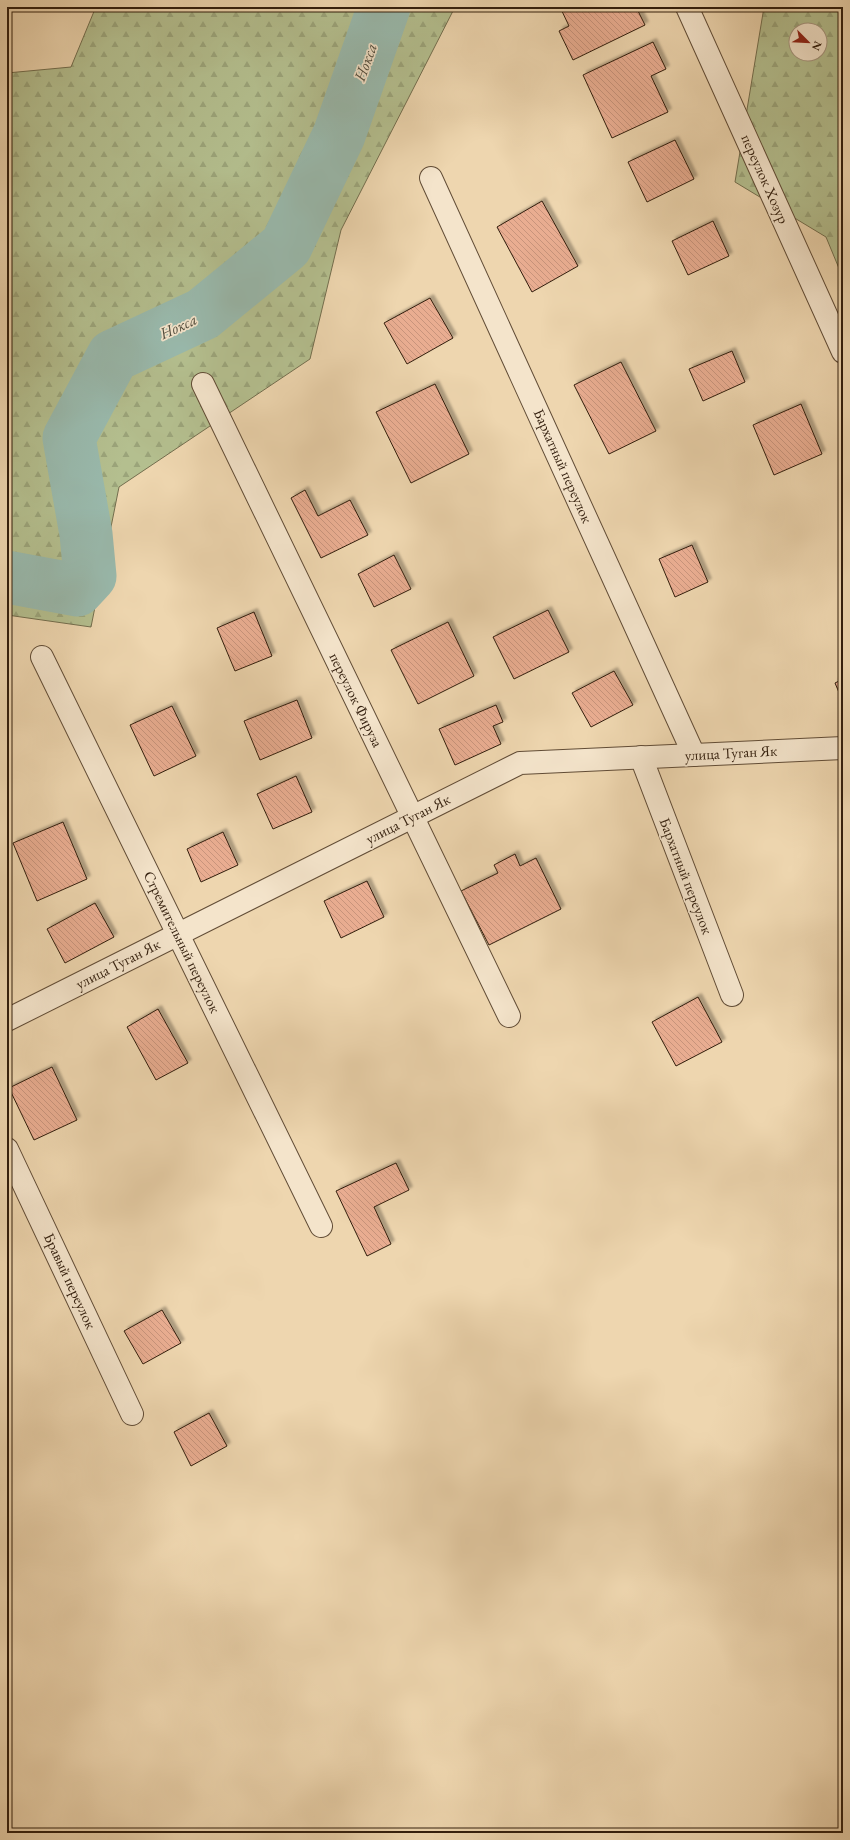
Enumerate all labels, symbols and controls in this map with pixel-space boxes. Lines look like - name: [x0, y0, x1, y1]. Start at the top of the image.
- north arrow: [788, 22, 828, 62]
- text: N: [809, 39, 825, 53]
- water label: Нокса: [349, 40, 382, 85]
- street label: переулок Хозур: [737, 131, 794, 227]
- water label: Нокса: [155, 309, 200, 345]
- street label: Бархатный переулок: [530, 406, 597, 526]
- street label: переулок Фируза: [325, 649, 388, 750]
- street label: улица Туган Як: [684, 741, 778, 764]
- street label: улица Туган Як: [362, 789, 453, 848]
- street label: Бархатный переулок: [655, 815, 717, 937]
- street label: Стремительный переулок: [140, 868, 225, 1016]
- street label: улица Туган Як: [72, 934, 163, 993]
- street label: Бравый переулок: [40, 1230, 101, 1332]

